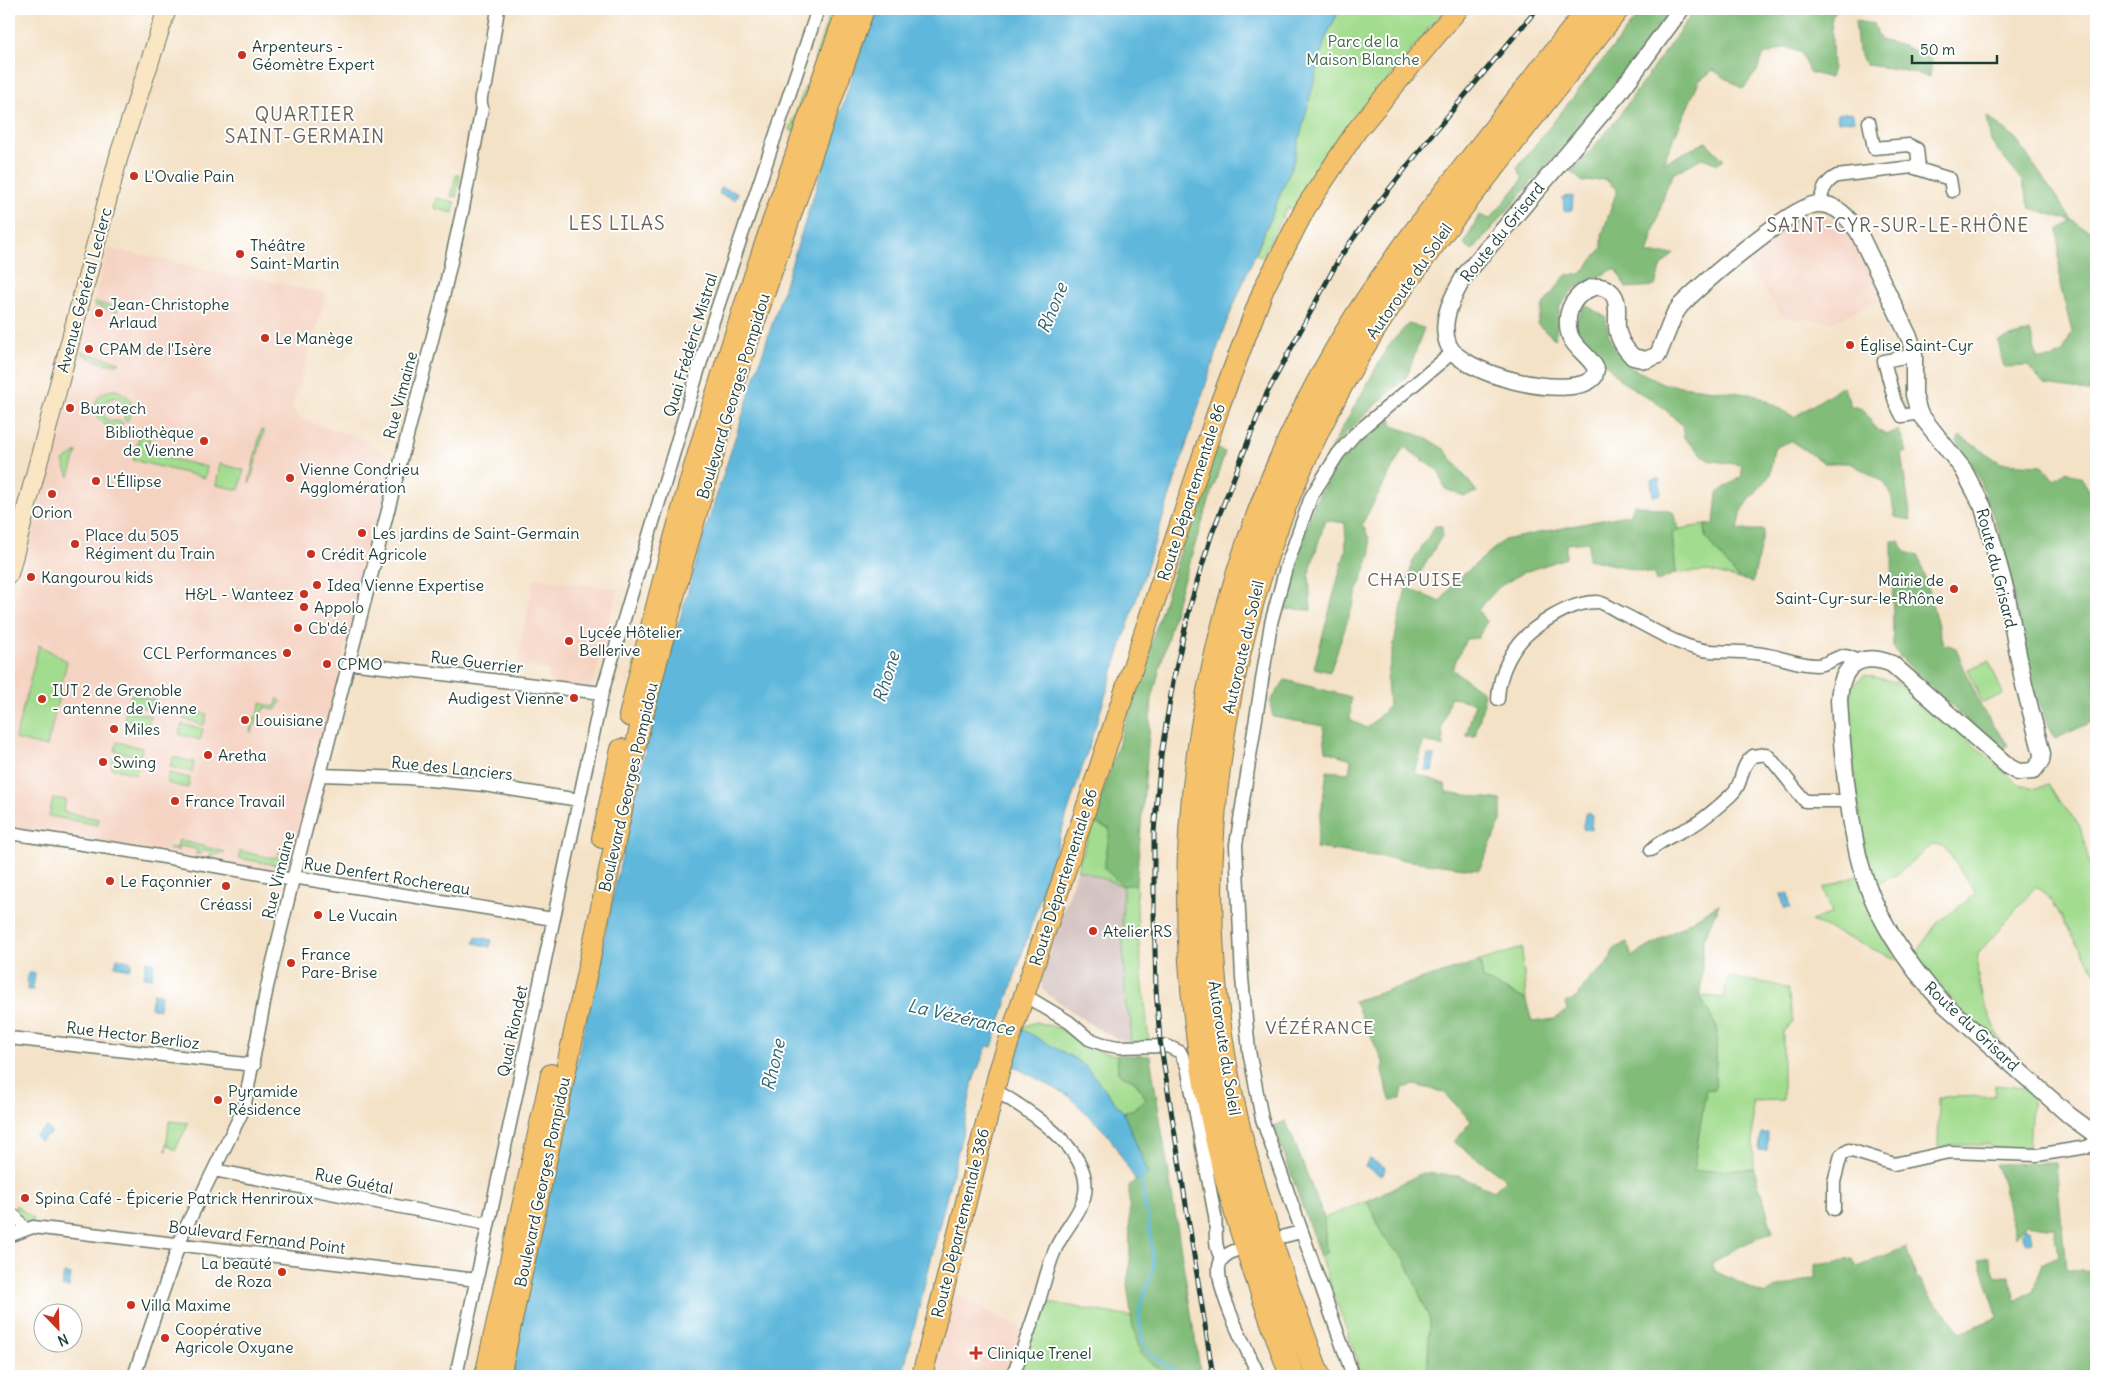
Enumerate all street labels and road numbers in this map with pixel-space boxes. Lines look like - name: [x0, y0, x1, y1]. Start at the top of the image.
- street label: Route du Grisard: [1456, 178, 1548, 286]
- street label: Avenue Général Leclerc: [52, 205, 116, 375]
- street label: Autoroute du Soleil: [1362, 219, 1456, 343]
- street label: Quai Frédéric Mistral: [659, 271, 721, 419]
- street label: Boulevard Georges Pompidou: [692, 291, 774, 501]
- street label: Rue Vimaine: [379, 349, 421, 441]
- street label: Route Départementale 86: [1153, 401, 1229, 583]
- street label: Route du Grisard: [1972, 506, 2022, 630]
- street label: Autoroute du Soleil: [1218, 578, 1268, 716]
- street label: Rue Guerrier: [430, 646, 525, 678]
- street label: Boulevard Georges Pompidou: [594, 680, 662, 894]
- street label: Rue des Lanciers: [390, 752, 514, 784]
- street label: Route Départementale 86: [1025, 786, 1101, 968]
- street label: Rue Vimaine: [257, 829, 299, 921]
- street label: Rue Denfert Rochereau: [302, 853, 472, 899]
- street label: Route du Grisard: [1920, 977, 2024, 1075]
- street label: Autoroute du Soleil: [1204, 979, 1246, 1117]
- street label: Quai Riondet: [493, 983, 532, 1079]
- street label: Rue Hector Berlioz: [65, 1017, 201, 1053]
- street label: Boulevard Georges Pompidou: [510, 1075, 574, 1289]
- street label: Route Départementale 386: [927, 1126, 993, 1320]
- street label: Rue Guétal: [313, 1164, 395, 1198]
- street label: Boulevard Fernand Point: [167, 1216, 347, 1258]

